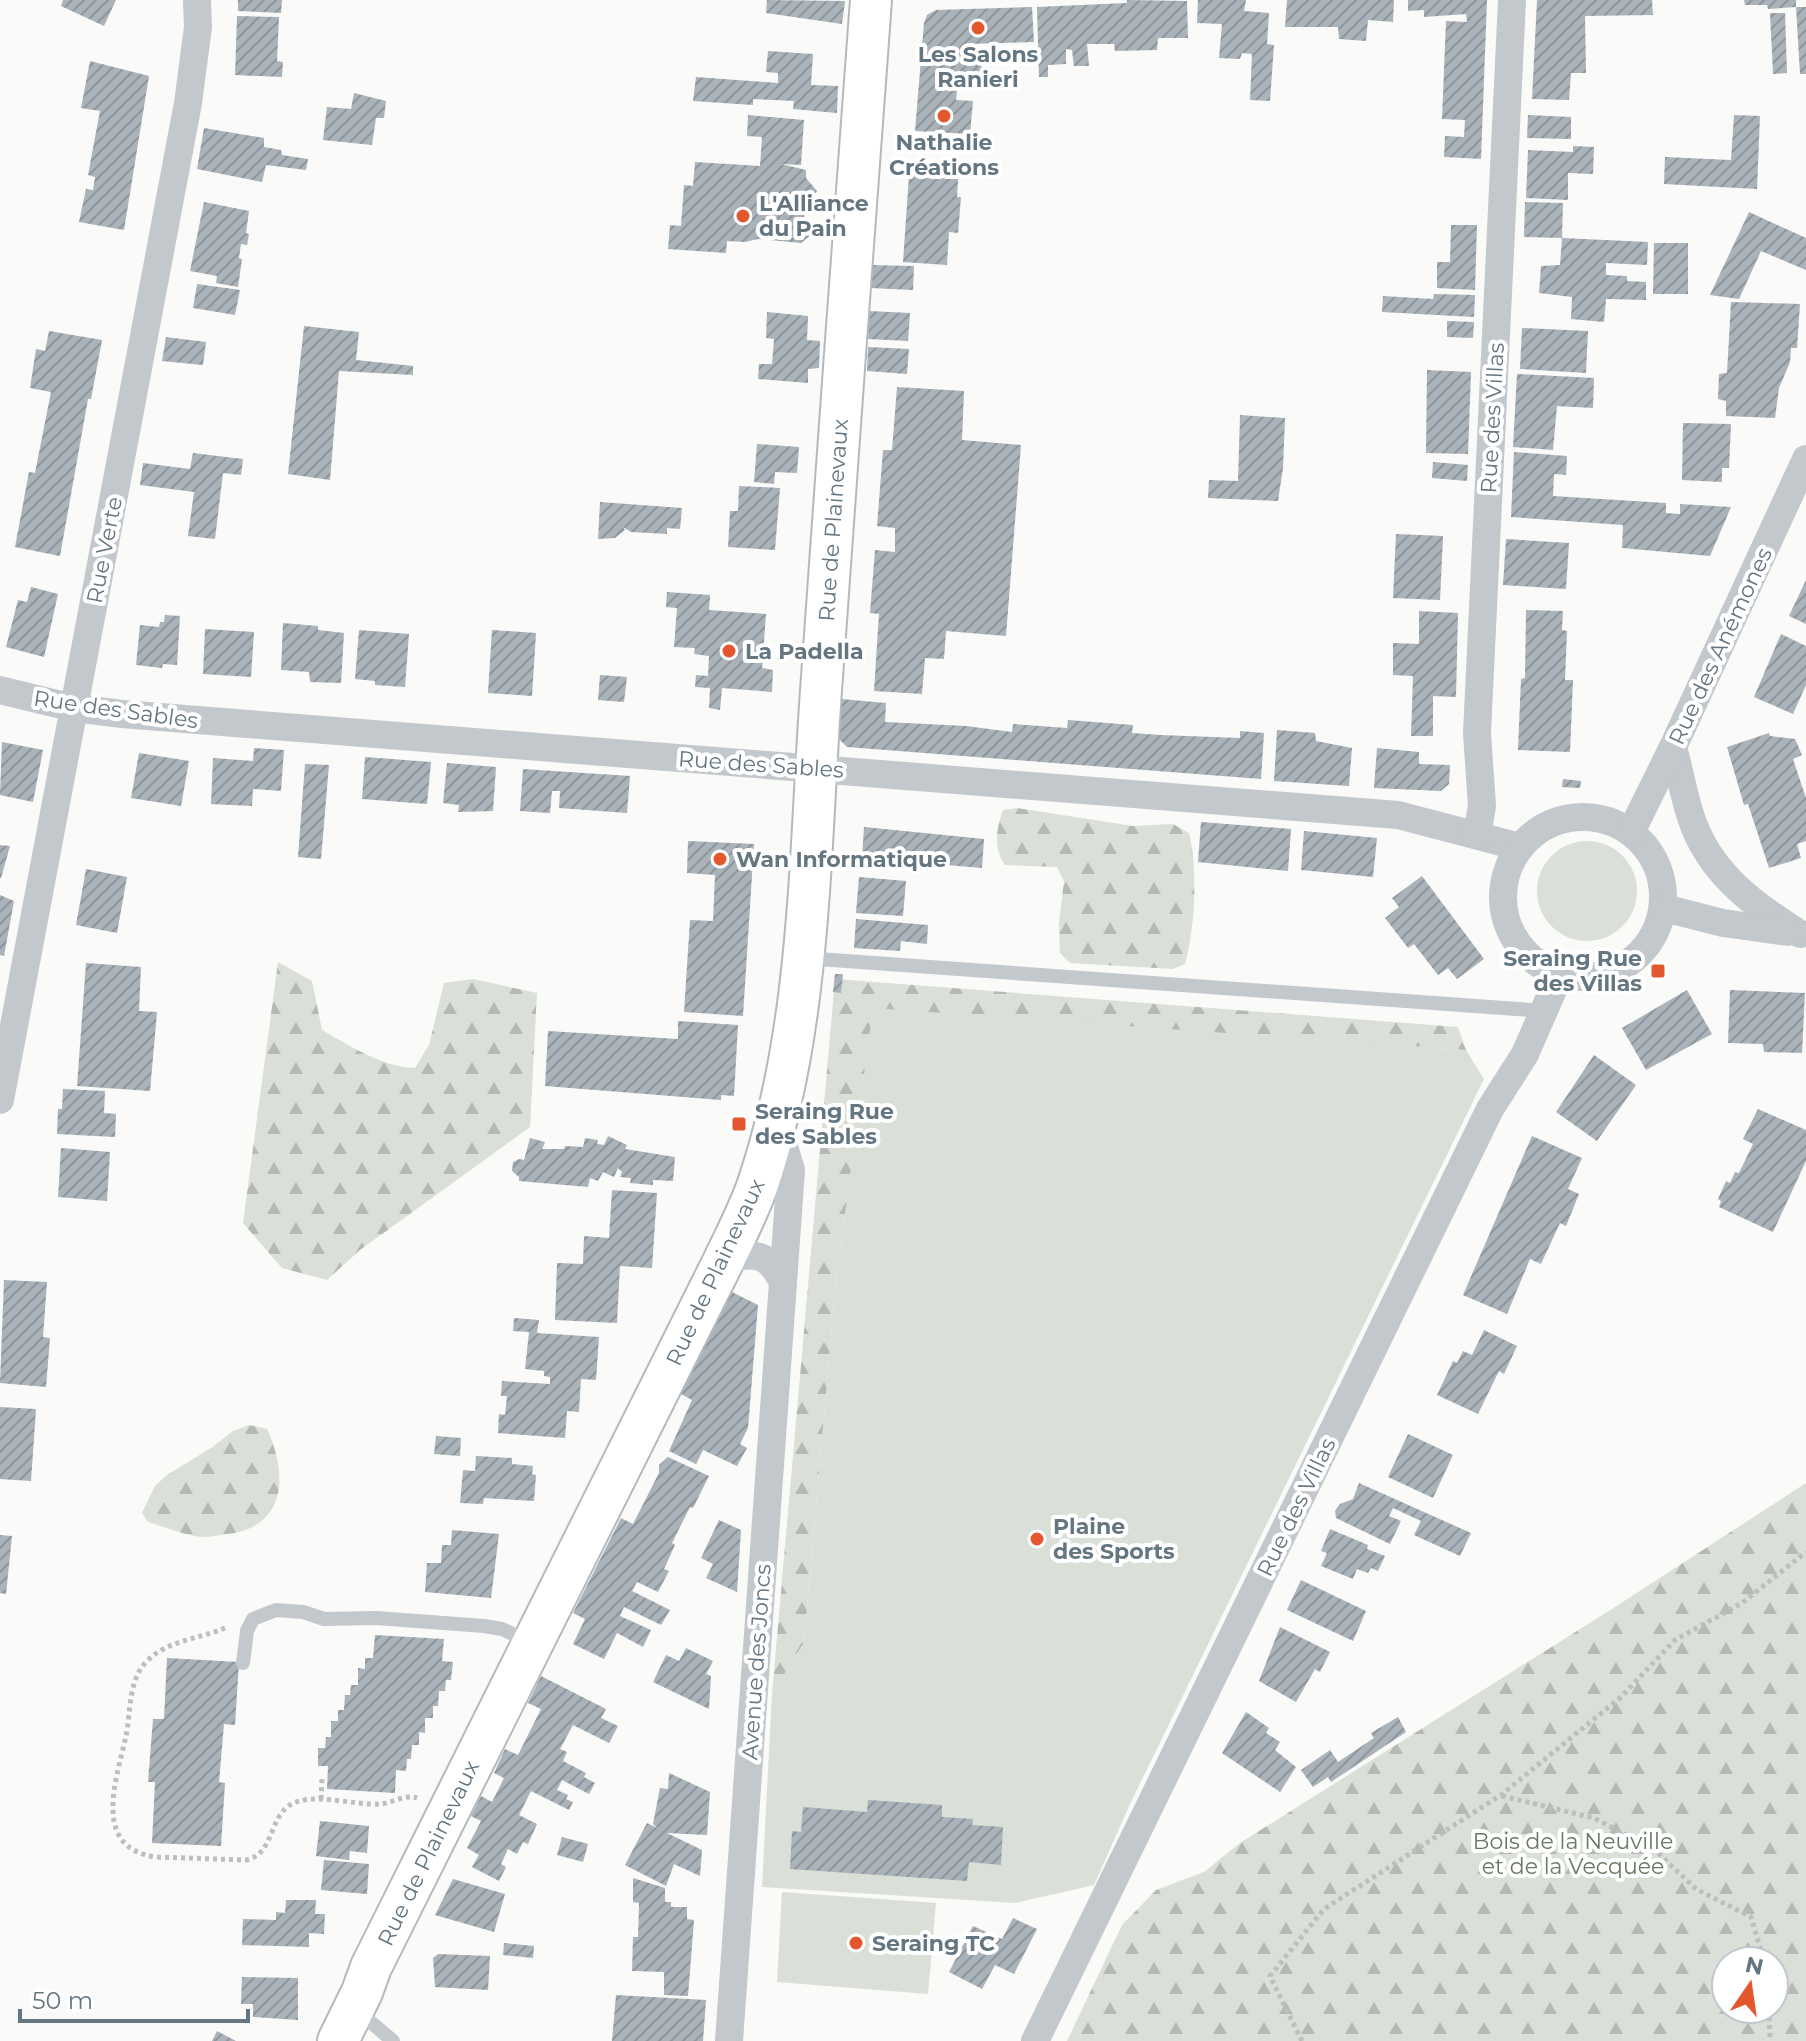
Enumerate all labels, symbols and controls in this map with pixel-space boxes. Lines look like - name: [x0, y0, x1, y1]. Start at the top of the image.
- marker: Les Salons Ranieri: [969, 19, 987, 37]
- place label: Les Salons Ranieri: [918, 41, 1039, 93]
- marker: Nathalie Créations: [935, 107, 953, 125]
- place label: Nathalie Créations: [889, 129, 999, 181]
- place label: L'Alliance du Pain: [759, 190, 869, 242]
- marker: L'Alliance du Pain: [734, 207, 752, 225]
- street label: Rue des Villas: [1475, 342, 1510, 494]
- street label: Rue de Plainevaux: [813, 417, 854, 622]
- street label: Rue Verte: [81, 494, 128, 606]
- street label: Rue des Anémones: [1663, 543, 1778, 749]
- place label: La Padella: [745, 638, 864, 665]
- marker: La Padella: [720, 642, 738, 660]
- street label: Rue des Sables: [32, 685, 200, 734]
- street label: Rue des Sables: [677, 745, 845, 784]
- place label: Wan Informatique: [736, 846, 947, 873]
- marker: Wan Informatique: [711, 850, 729, 868]
- place label: Seraing Rue des Villas: [1503, 945, 1642, 997]
- marker: Seraing Rue des Villas: [1649, 962, 1667, 980]
- place label: Seraing Rue des Sables: [755, 1098, 894, 1150]
- marker: Seraing Rue des Sables: [730, 1115, 748, 1133]
- street label: Rue de Plainevaux: [660, 1174, 771, 1370]
- street label: Rue des Villas: [1251, 1433, 1342, 1581]
- place label: Plaine des Sports: [1053, 1513, 1175, 1565]
- marker: Plaine des Sports: [1028, 1530, 1046, 1548]
- street label: Avenue des Joncs: [736, 1563, 777, 1761]
- street label: Rue de Plainevaux: [372, 1756, 485, 1950]
- park label: Bois de la Neuville et de la Vecquée: [1473, 1828, 1673, 1880]
- place label: Seraing TC: [872, 1930, 995, 1957]
- marker: Seraing TC: [847, 1934, 865, 1952]
- north arrow: [1710, 1945, 1790, 2025]
- text: N: [1743, 1951, 1766, 1981]
- scale bar: [20, 1973, 248, 2023]
- text: 50 m: [32, 1986, 93, 2015]

